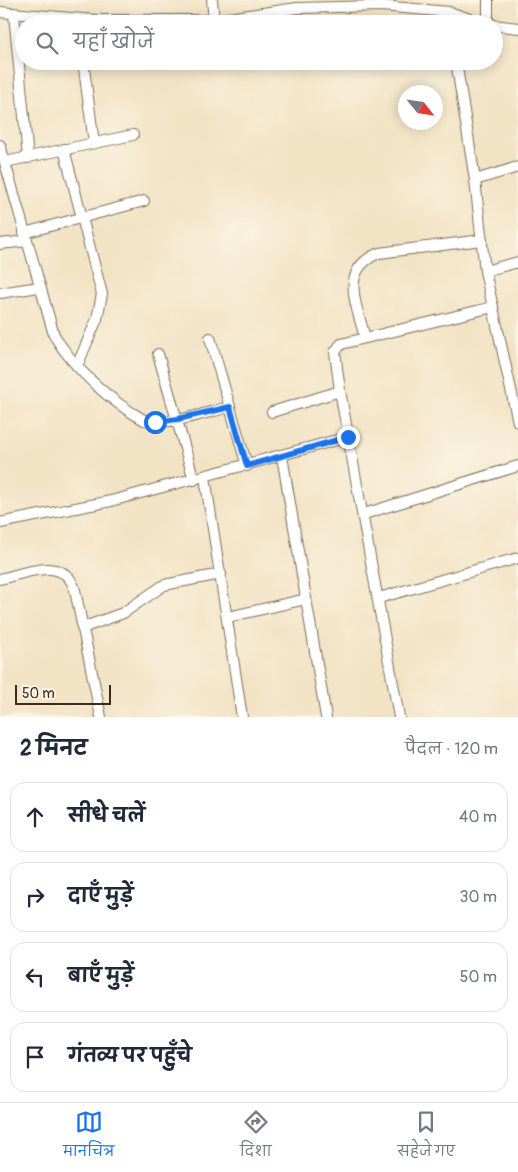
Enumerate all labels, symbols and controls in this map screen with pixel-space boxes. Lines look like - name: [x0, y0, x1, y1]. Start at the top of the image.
- search box: [15, 15, 503, 70]
- icon: search: [33, 29, 61, 57]
- text: यहाँ खोजें: [73, 30, 154, 54]
- north arrow: [398, 85, 443, 130]
- route start: [144, 411, 167, 434]
- route end: [337, 426, 360, 449]
- scale bar: [15, 682, 111, 705]
- text: 50 m: [22, 685, 55, 702]
- text: 2 मिनट: [20, 735, 87, 762]
- text: पैदल · 120 m: [405, 739, 498, 759]
- icon: ahead: [21, 803, 49, 831]
- text: सीधे चलें: [68, 804, 145, 828]
- text: 40 m: [459, 807, 497, 827]
- icon: right: [21, 883, 49, 911]
- text: दाएँ मुड़ें: [68, 884, 133, 908]
- text: 30 m: [459, 887, 497, 907]
- icon: left: [21, 963, 49, 991]
- text: बाएँ मुड़ें: [68, 964, 134, 988]
- text: 50 m: [460, 967, 497, 987]
- icon: arrive: [21, 1043, 49, 1071]
- text: गंतव्य पर पहुँचे: [68, 1044, 192, 1068]
- tab: मानचित्र: [63, 1108, 114, 1167]
- tab: दिशा: [240, 1108, 272, 1167]
- tab: सहेजे गए: [398, 1108, 455, 1167]

